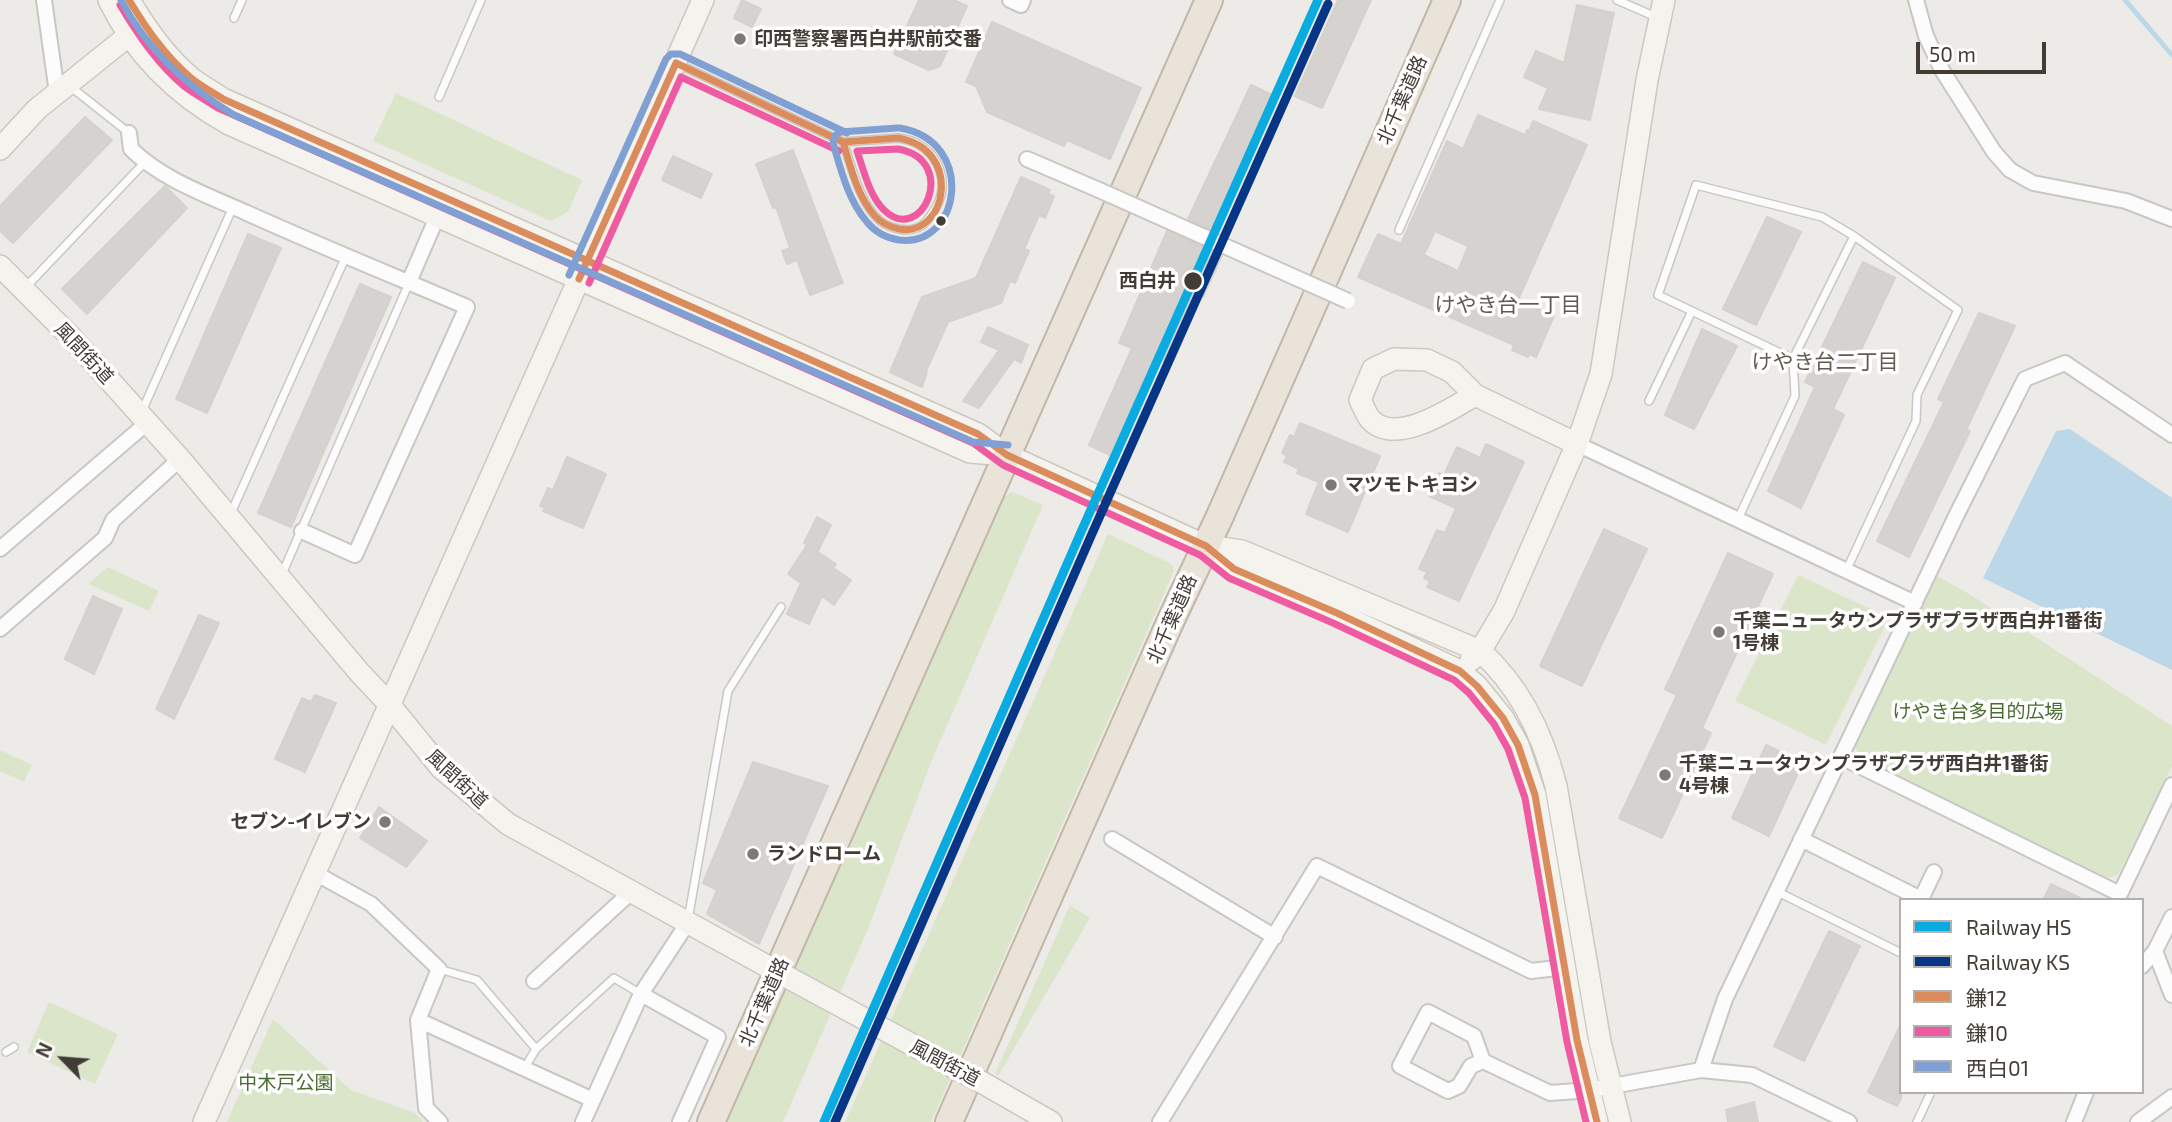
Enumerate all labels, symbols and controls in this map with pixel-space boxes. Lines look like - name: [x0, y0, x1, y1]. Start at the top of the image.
- place label: 印西警察署西白井駅前交番: [754, 28, 982, 50]
- scale bar: [1920, 28, 2050, 72]
- marker: 印西警察署西白井駅前交番: [732, 31, 748, 47]
- text: 50 m: [1929, 41, 1976, 66]
- street label: 北千葉道路: [1372, 52, 1432, 148]
- unlabelled marker: [934, 214, 948, 228]
- place label: 西白井: [1119, 270, 1176, 292]
- marker: 西白井: [1182, 270, 1204, 292]
- district label: けやき台一丁目: [1435, 292, 1581, 318]
- street label: 風間街道: [50, 317, 118, 389]
- district label: けやき台二丁目: [1752, 349, 1898, 375]
- place label: マツモトキヨシ: [1345, 474, 1478, 496]
- marker: マツモトキヨシ: [1323, 477, 1339, 493]
- street label: 北千葉道路: [1142, 571, 1202, 667]
- place label: 千葉ニュータウンプラザプラザ西白井1番街 1号棟: [1733, 610, 2102, 654]
- marker: 千葉ニュータウンプラザプラザ西白井1番街 1号棟: [1711, 624, 1727, 640]
- park label: けやき台多目的広場: [1893, 701, 2063, 723]
- street label: 風間街道: [421, 745, 493, 813]
- place label: 千葉ニュータウンプラザプラザ西白井1番街 4号棟: [1679, 753, 2048, 797]
- marker: 千葉ニュータウンプラザプラザ西白井1番街 4号棟: [1657, 767, 1673, 783]
- place label: セブン-イレブン: [230, 811, 371, 833]
- marker: セブン-イレブン: [377, 814, 393, 830]
- place label: ランドローム: [767, 843, 881, 865]
- marker: ランドローム: [745, 846, 761, 862]
- legend: [1899, 898, 2144, 1094]
- text: Railway HS: [1966, 914, 2072, 939]
- text: Railway KS: [1966, 949, 2070, 974]
- street label: 北千葉道路: [734, 954, 794, 1050]
- text: 鎌12: [1966, 985, 2007, 1010]
- text: 鎌10: [1966, 1020, 2008, 1045]
- north arrow: [28, 1024, 98, 1094]
- street label: 風間街道: [906, 1035, 984, 1091]
- text: N: [30, 1039, 57, 1061]
- text: 西白01: [1966, 1055, 2029, 1080]
- park label: 中木戸公園: [239, 1072, 333, 1094]

